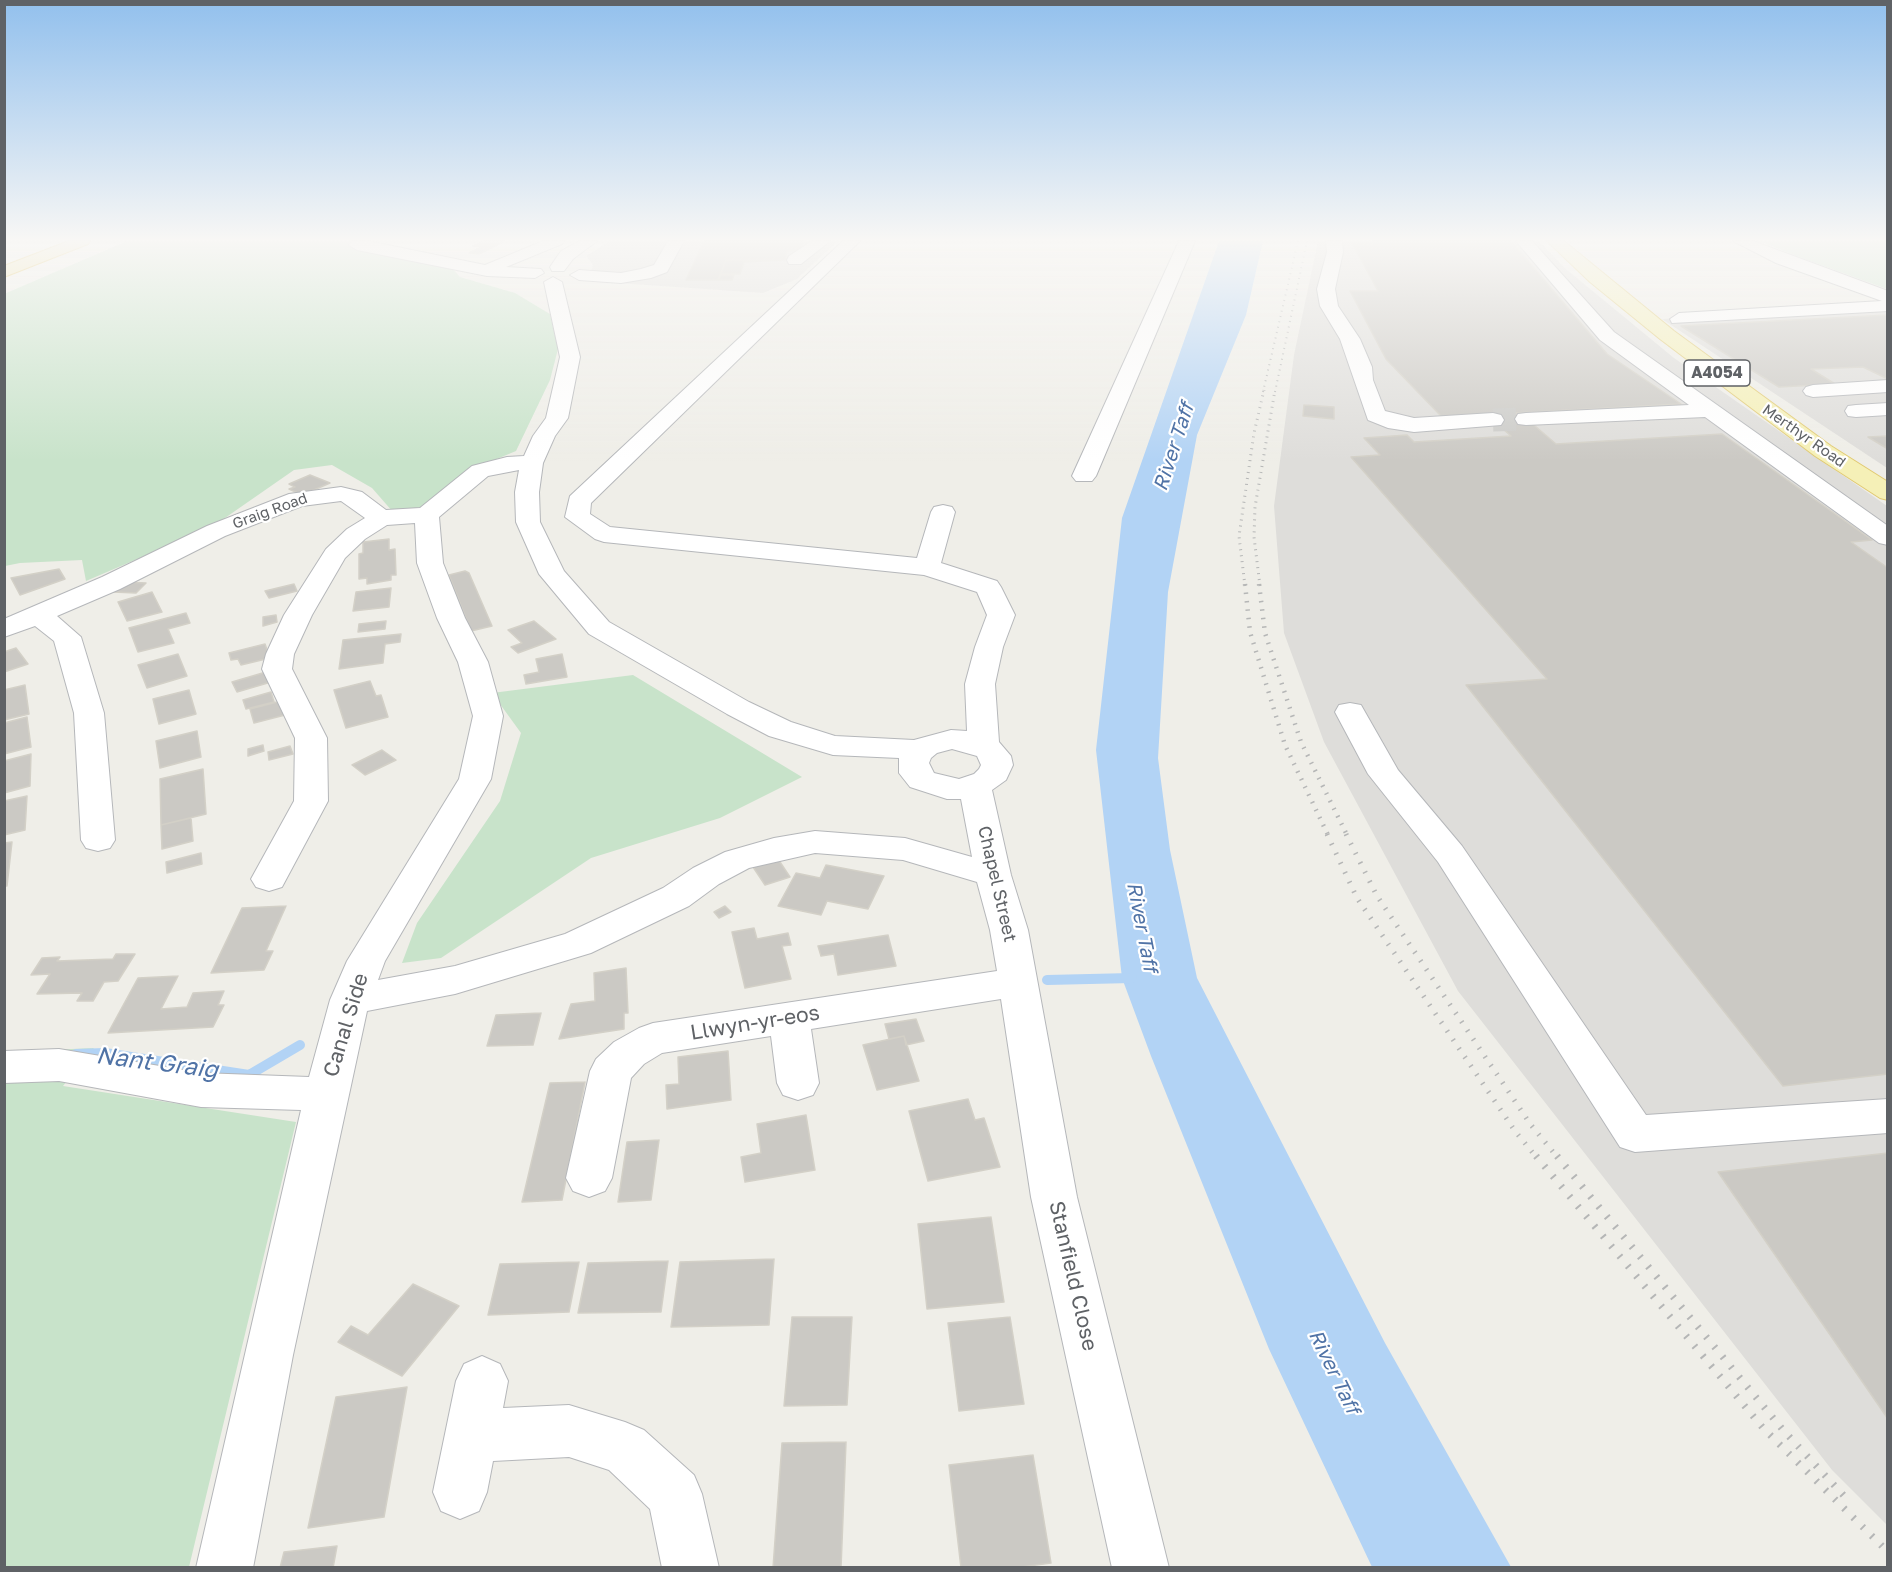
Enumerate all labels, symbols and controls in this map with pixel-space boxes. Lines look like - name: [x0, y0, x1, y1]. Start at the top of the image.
- road number: A4054: [1684, 360, 1750, 386]
- water label: River Taff: [1149, 400, 1199, 494]
- street label: Merthyr Road: [1759, 401, 1849, 471]
- street label: Graig Road: [230, 489, 310, 533]
- street label: Chapel Street: [973, 824, 1021, 944]
- water label: River Taff: [1122, 880, 1162, 974]
- street label: Canal Side: [318, 970, 374, 1080]
- street label: Llwyn-yr-eos: [689, 1000, 821, 1046]
- water label: Nant Graig: [94, 1041, 220, 1085]
- street label: Stanfield Close: [1044, 1199, 1102, 1353]
- water label: River Taff: [1303, 1326, 1365, 1418]

